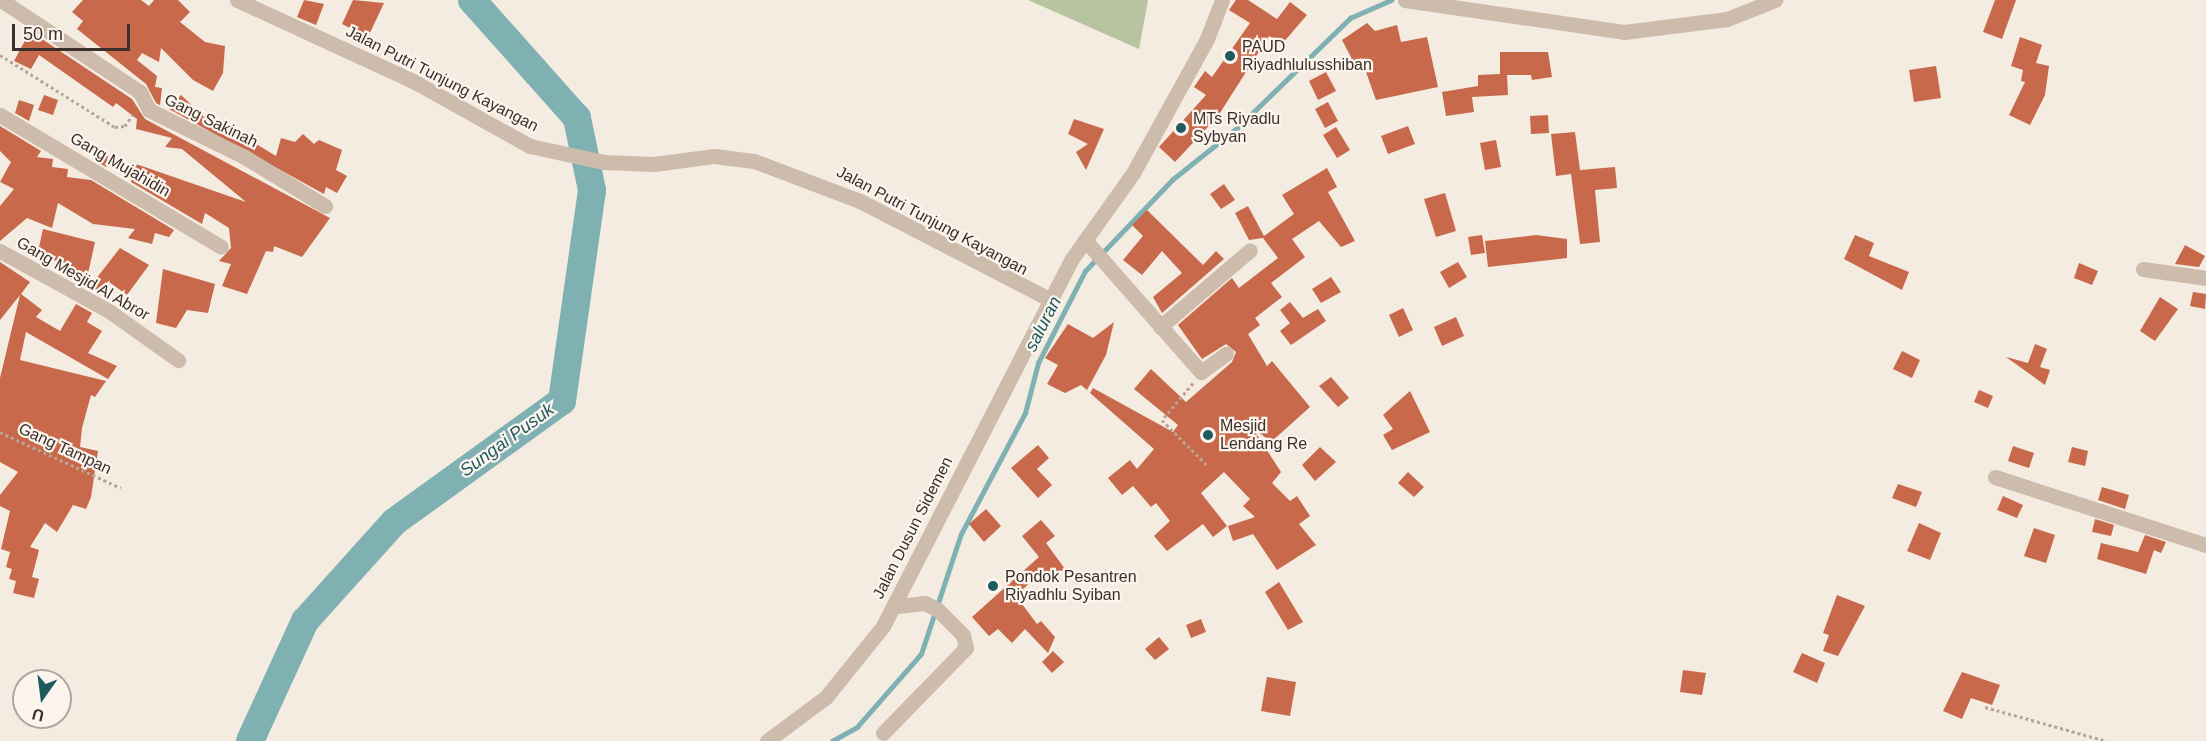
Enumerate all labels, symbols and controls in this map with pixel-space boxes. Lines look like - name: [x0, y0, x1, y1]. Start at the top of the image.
- scale bar: [15, 12, 134, 50]
- street label: Jalan Putri Tunjung Kayangan: [342, 22, 542, 136]
- text: 50 m: [23, 24, 63, 44]
- place label: PAUD Riyadhlulusshiban: [1242, 37, 1372, 75]
- marker: PAUD Riyadhlulusshiban: [1223, 49, 1237, 63]
- street label: Gang Sakinah: [161, 90, 261, 152]
- place label: MTs Riyadlu Sybyan: [1193, 109, 1280, 147]
- marker: MTs Riyadlu Sybyan: [1174, 121, 1188, 135]
- street label: Gang Mujahidin: [67, 129, 173, 201]
- street label: Jalan Putri Tunjung Kayangan: [833, 162, 1031, 280]
- street label: Gang Mesjid Al Abror: [12, 233, 154, 325]
- water label: saluran: [1020, 293, 1066, 355]
- water label: Sungai Pusuk: [456, 399, 558, 481]
- place label: Mesjid Lendang Re: [1220, 416, 1307, 454]
- street label: Gang Tampan: [15, 419, 115, 479]
- marker: Mesjid Lendang Re: [1201, 428, 1215, 442]
- street label: Jalan Dusun Sidemen: [869, 454, 957, 602]
- place label: Pondok Pesantren Riyadhlu Syiban: [1005, 567, 1137, 605]
- marker: Pondok Pesantren Riyadhlu Syiban: [986, 579, 1000, 593]
- north arrow: [12, 669, 72, 729]
- text: U: [30, 705, 46, 725]

